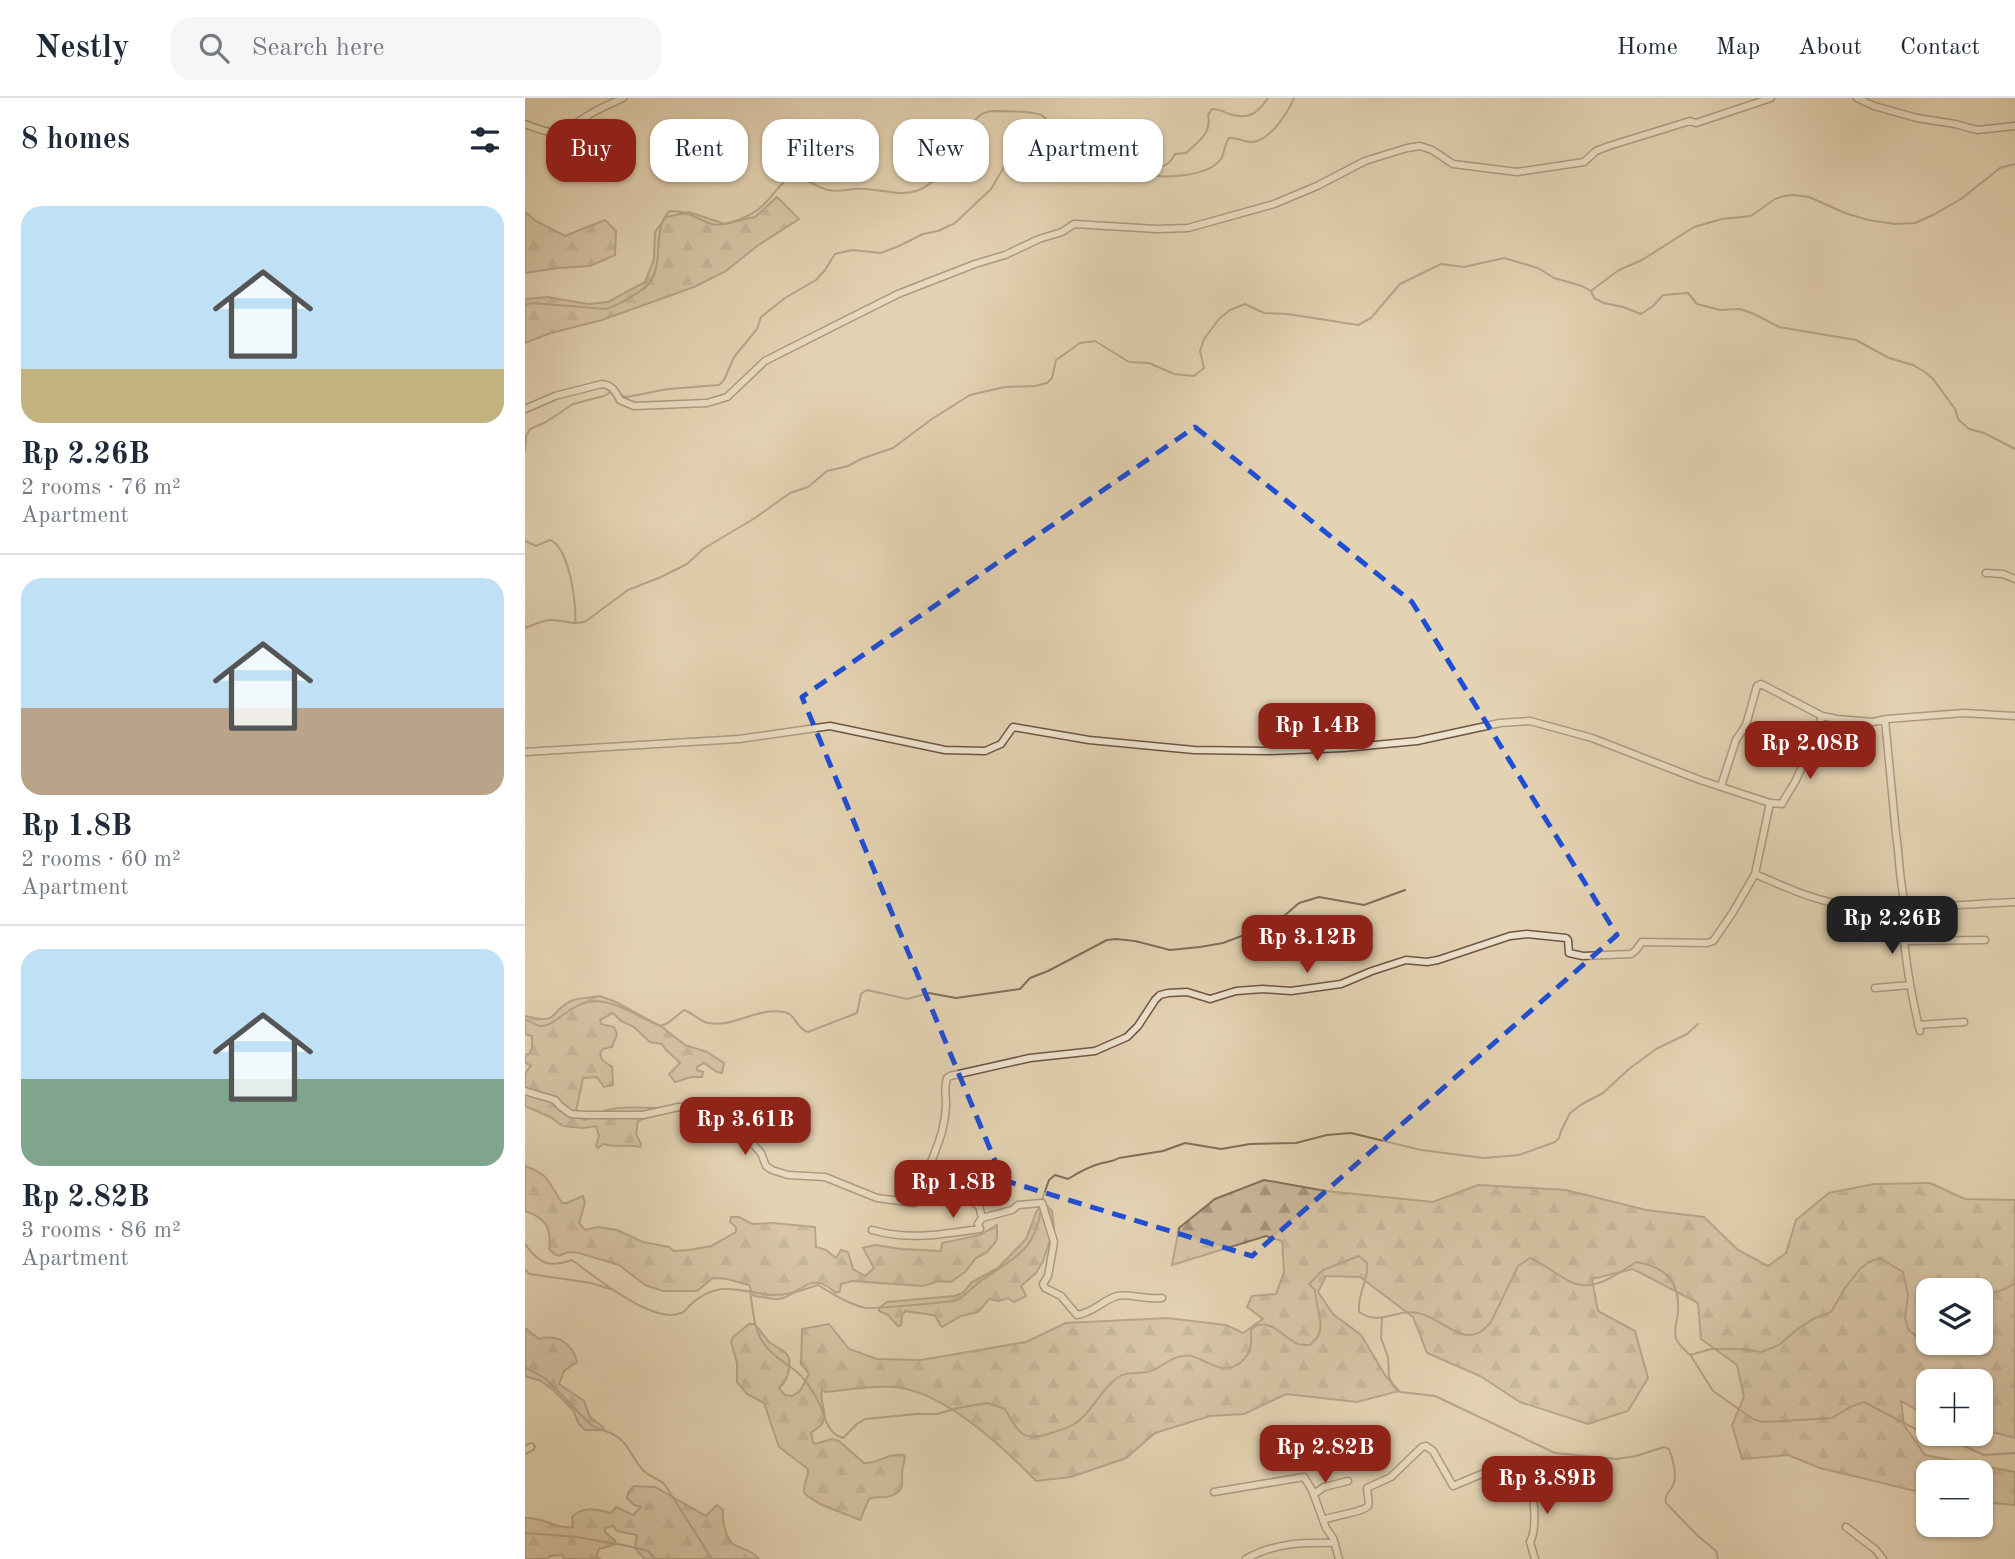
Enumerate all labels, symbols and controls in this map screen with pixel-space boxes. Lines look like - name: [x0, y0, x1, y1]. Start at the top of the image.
- search box: [171, 17, 661, 80]
- icon: search: [195, 29, 233, 67]
- text: Nestly: [35, 32, 129, 65]
- text: Search here: [251, 35, 385, 61]
- text: Home: [1617, 36, 1678, 60]
- text: Map: [1716, 36, 1760, 60]
- text: About: [1798, 36, 1862, 60]
- text: Contact: [1900, 36, 1980, 60]
- chip: Buy: [546, 119, 636, 182]
- chip: Rent: [650, 119, 748, 182]
- chip: Filters: [762, 119, 879, 182]
- chip: New: [893, 119, 989, 182]
- chip: Apartment: [1003, 119, 1163, 182]
- icon: filters: [466, 121, 504, 159]
- text: 8 homes: [21, 125, 130, 155]
- icon: home: [200, 251, 326, 377]
- text: Rp 2.26B: [21, 440, 150, 470]
- text: 2 rooms · 76 m²: [21, 476, 181, 499]
- text: Apartment: [21, 504, 129, 527]
- icon: home: [200, 623, 326, 749]
- pin: Rp 1.4B: [1252, 704, 1382, 763]
- text: Rp 1.4B: [1274, 714, 1360, 737]
- pin: Rp 2.08B: [1738, 722, 1882, 781]
- text: Rp 2.08B: [1761, 732, 1859, 755]
- text: Rp 1.8B: [21, 812, 132, 842]
- text: 2 rooms · 60 m²: [21, 848, 181, 871]
- text: Apartment: [21, 876, 129, 899]
- pin: Rp 2.26B: [1820, 896, 1964, 956]
- text: Rp 2.26B: [1843, 907, 1941, 930]
- pin: Rp 3.12B: [1235, 916, 1379, 975]
- text: Rp 3.12B: [1258, 926, 1356, 949]
- icon: home: [200, 994, 326, 1120]
- pin: Rp 3.61B: [673, 1098, 817, 1157]
- text: Rp 3.61B: [696, 1108, 794, 1131]
- pin: Rp 1.8B: [888, 1160, 1018, 1220]
- text: Rp 1.8B: [910, 1171, 996, 1194]
- text: Rp 2.82B: [21, 1183, 150, 1213]
- text: 3 rooms · 86 m²: [21, 1219, 181, 1242]
- text: Apartment: [21, 1247, 129, 1270]
- map controls: [1916, 1278, 1993, 1537]
- button: layers: [1916, 1278, 1993, 1355]
- button: +: [1916, 1369, 1993, 1446]
- pin: Rp 2.82B: [1253, 1426, 1397, 1485]
- text: Rp 2.82B: [1276, 1436, 1374, 1459]
- pin: Rp 3.89B: [1475, 1456, 1619, 1516]
- button: −: [1916, 1460, 1993, 1537]
- text: Rp 3.89B: [1498, 1467, 1596, 1490]

